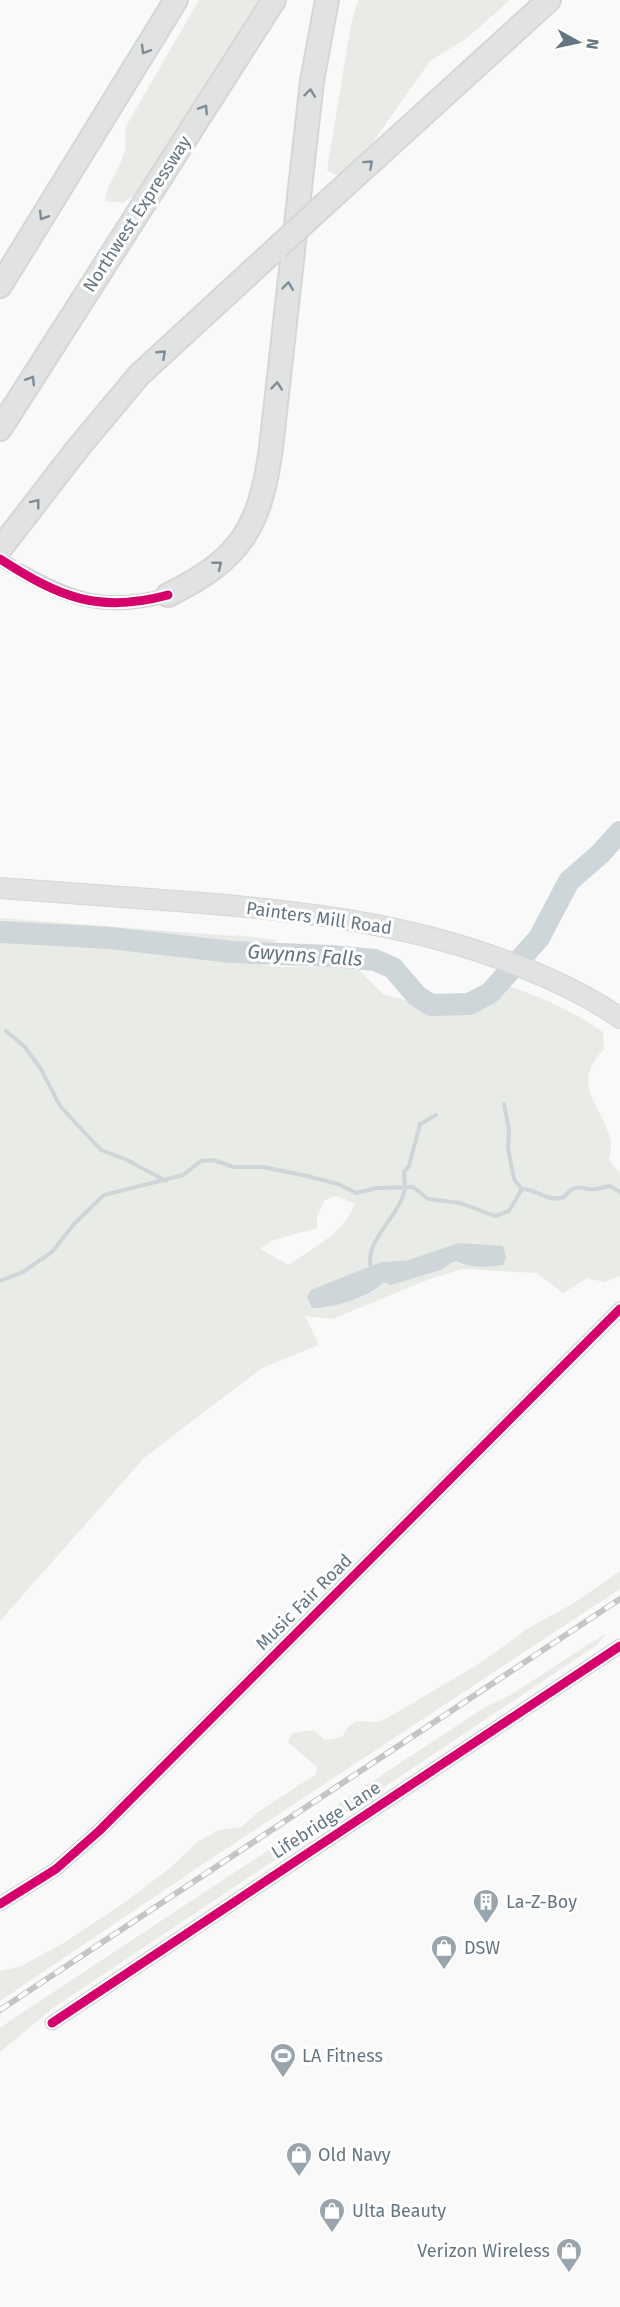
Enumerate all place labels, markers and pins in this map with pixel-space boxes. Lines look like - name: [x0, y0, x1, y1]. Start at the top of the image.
- building icon: La-Z-Boy: [471, 1887, 501, 1925]
- place label: La-Z-Boy: [506, 1891, 577, 1913]
- shop icon: DSW: [429, 1933, 459, 1971]
- place label: DSW: [464, 1937, 500, 1959]
- sports icon: LA Fitness: [268, 2041, 298, 2079]
- place label: LA Fitness: [302, 2045, 383, 2067]
- shop icon: Old Navy: [284, 2140, 314, 2178]
- place label: Old Navy: [318, 2144, 391, 2166]
- shop icon: Ulta Beauty: [317, 2196, 347, 2234]
- place label: Ulta Beauty: [352, 2200, 446, 2222]
- shop icon: Verizon Wireless: [554, 2236, 584, 2274]
- place label: Verizon Wireless: [417, 2240, 550, 2262]

